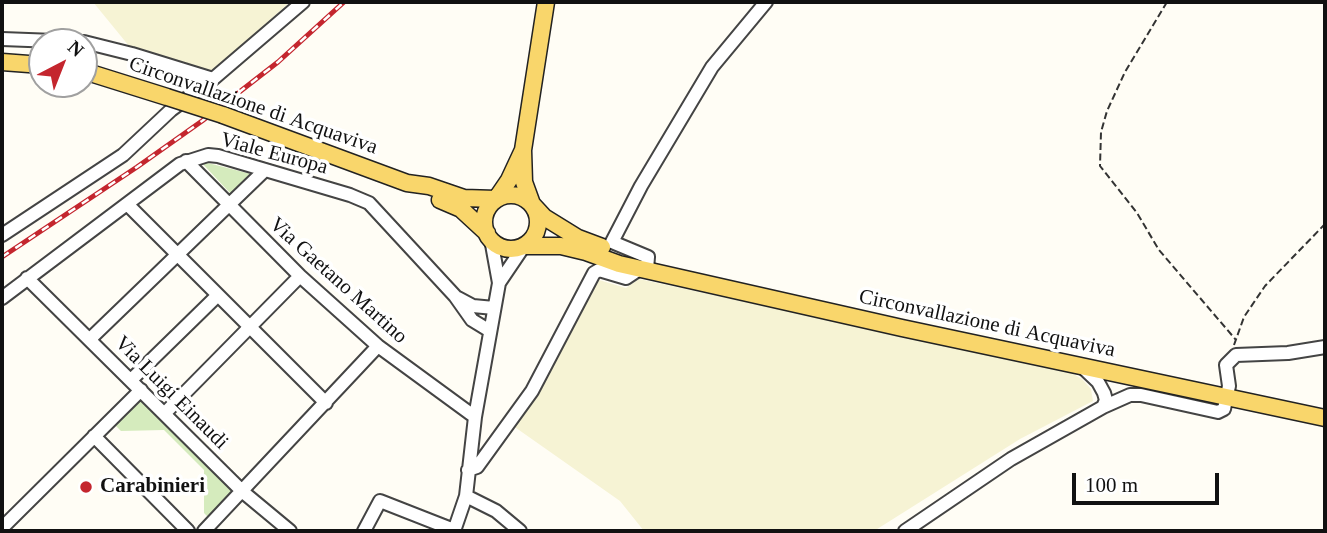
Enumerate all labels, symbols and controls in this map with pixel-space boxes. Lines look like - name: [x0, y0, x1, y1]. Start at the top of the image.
- north arrow: [28, 28, 98, 98]
- text: N: [64, 36, 88, 61]
- street label: Circonvallazione di Acquaviva: [125, 52, 381, 160]
- street label: Viale Europa: [218, 128, 330, 180]
- street label: Via Gaetano Martino: [264, 212, 412, 350]
- street label: Circonvallazione di Acquaviva: [857, 285, 1117, 363]
- street label: Via Luigi Einaudi: [109, 331, 233, 455]
- scale bar: [1075, 460, 1222, 504]
- text: 100 m: [1085, 473, 1138, 497]
- place label: Carabinieri: [100, 474, 205, 500]
- marker: Carabinieri: [78, 479, 94, 495]

